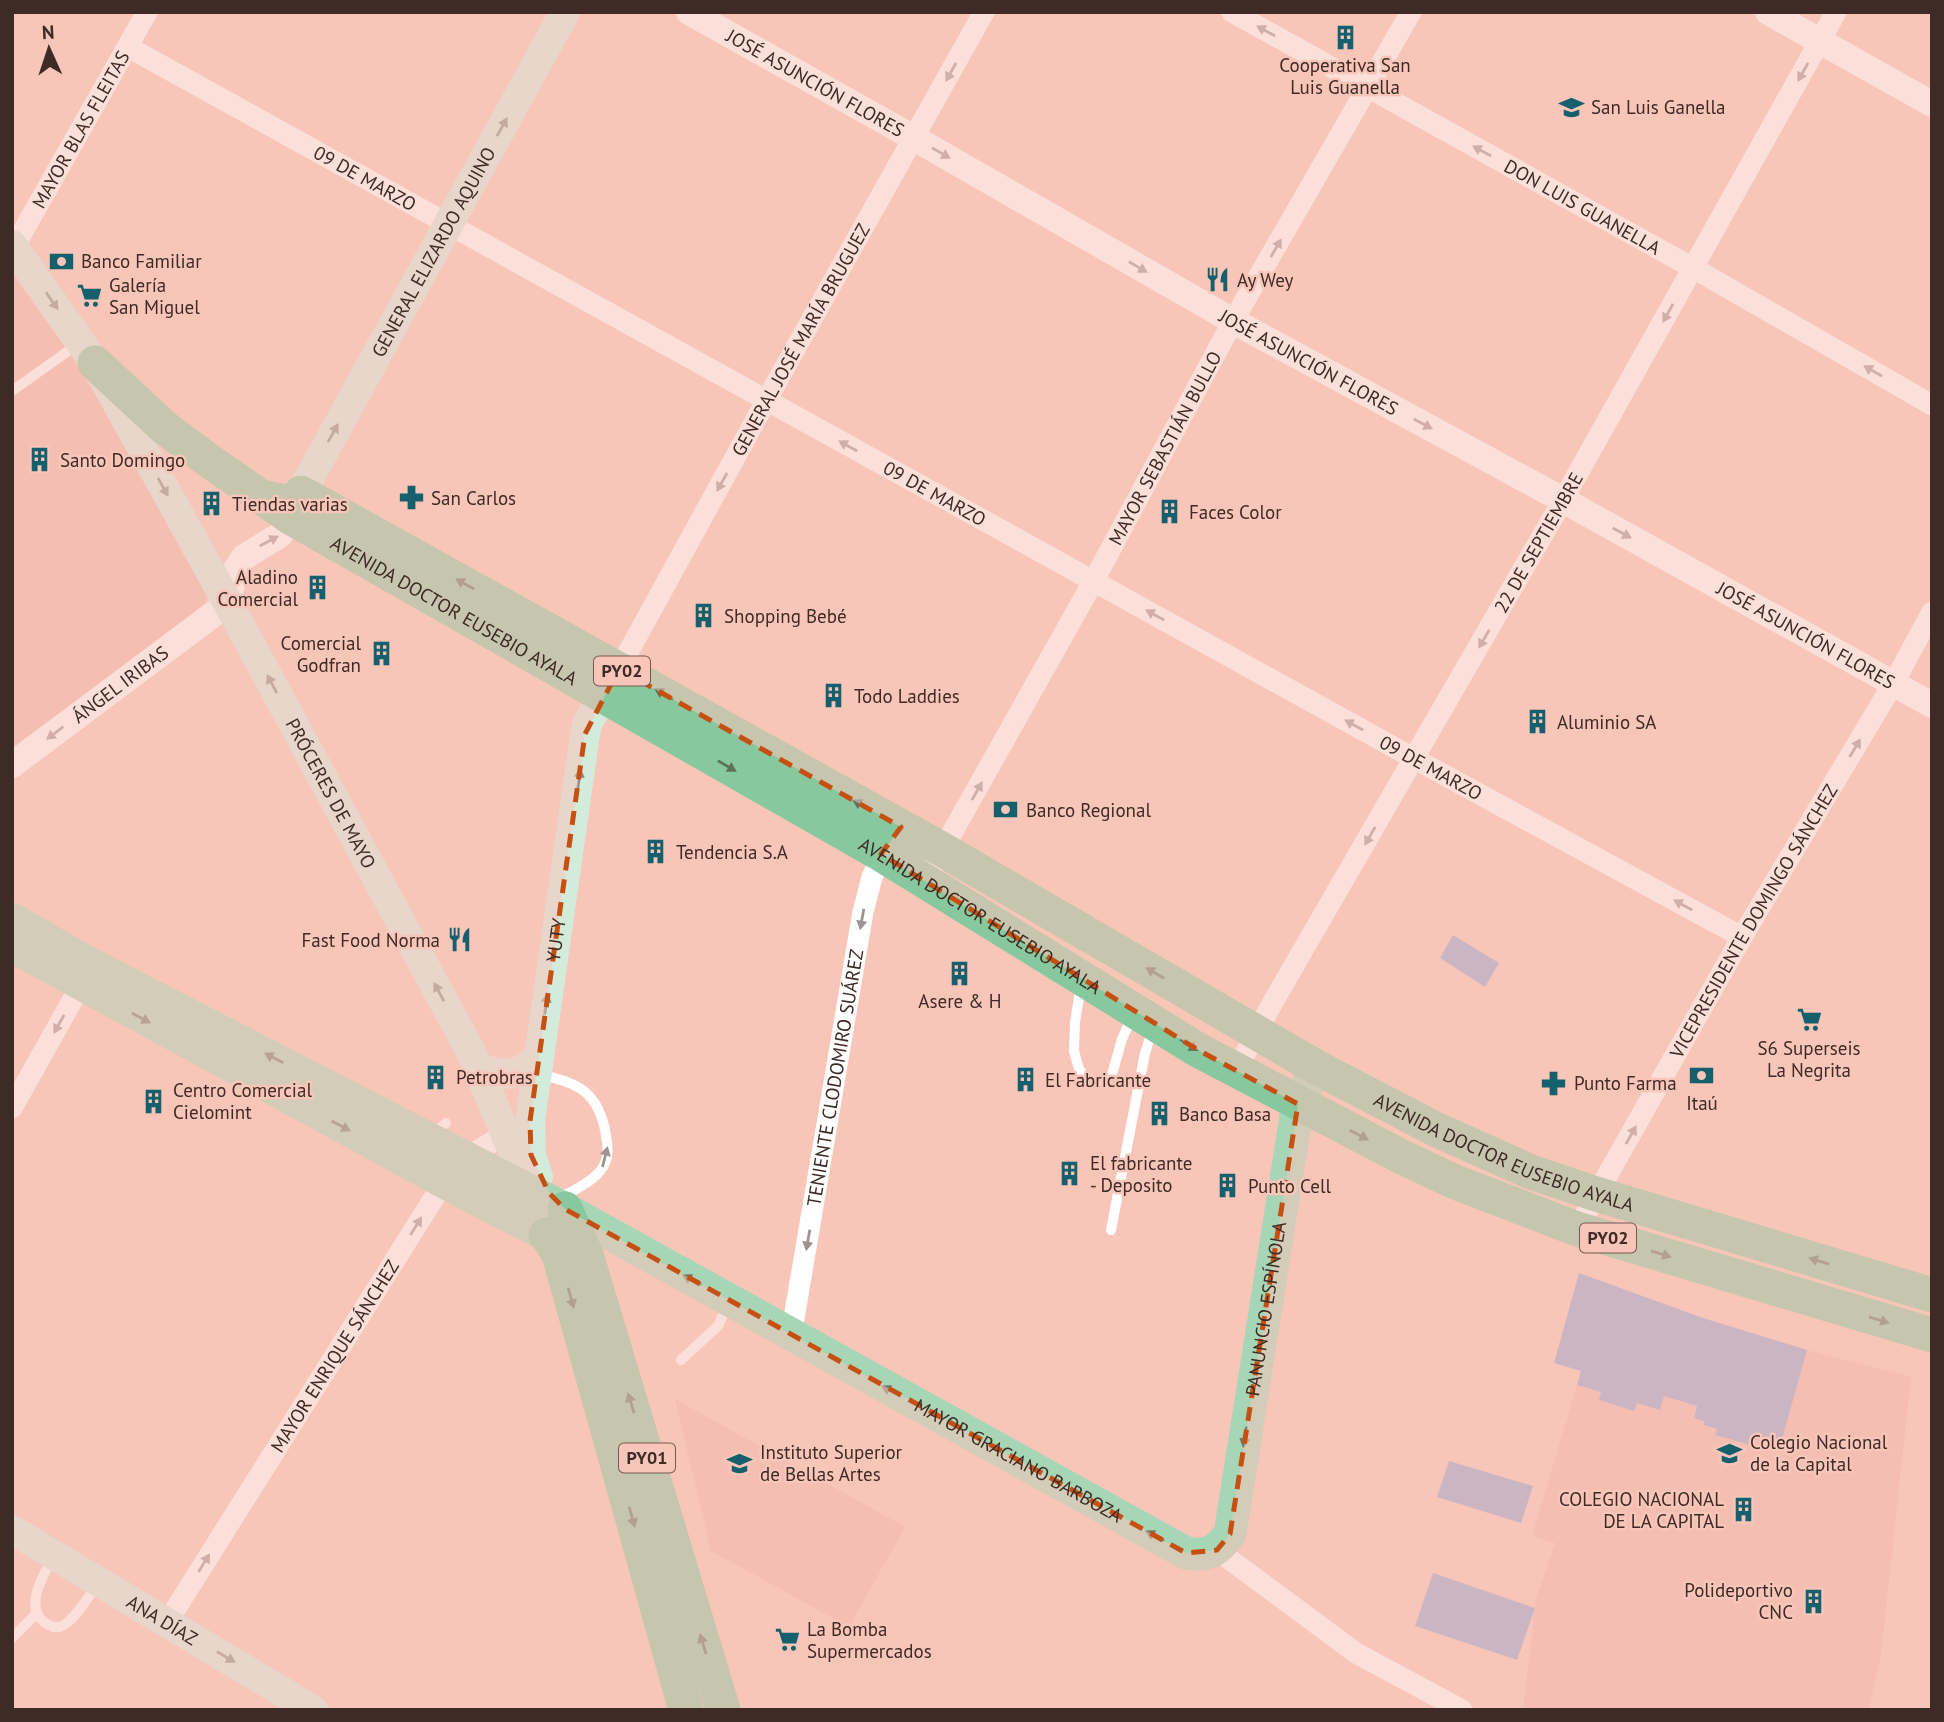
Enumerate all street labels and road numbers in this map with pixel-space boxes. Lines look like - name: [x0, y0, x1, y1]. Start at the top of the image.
- street label: JOSÉ ASUNCIÓN FLORES: [722, 23, 909, 142]
- street label: MAYOR BLAS FLEITAS: [26, 46, 135, 213]
- street label: 09 DE MARZO: [310, 140, 421, 216]
- street label: GENERAL ELIZARDO AQUINO: [366, 143, 501, 361]
- street label: DON LUIS GUANELLA: [1500, 154, 1665, 260]
- street label: GENERAL JOSÉ MARÍA BRUGUEZ: [726, 219, 875, 460]
- street label: JOSÉ ASUNCIÓN FLORES: [1214, 303, 1403, 420]
- street label: MAYOR SEBASTIÁN BULLO: [1103, 347, 1227, 549]
- street label: 09 DE MARZO: [879, 455, 990, 531]
- street label: 22 DE SEPTIEMBRE: [1489, 468, 1588, 617]
- street label: AVENIDA DOCTOR EUSEBIO AYALA: [327, 531, 582, 690]
- street label: JOSÉ ASUNCIÓN FLORES: [1712, 575, 1899, 694]
- street label: ÁNGEL IRIBAS: [67, 640, 173, 728]
- road number: PY02: [594, 656, 650, 686]
- street label: PRÓCERES DE MAYO: [281, 714, 381, 873]
- street label: 09 DE MARZO: [1375, 730, 1487, 805]
- street label: VICEPRESIDENTE DOMINGO SÁNCHEZ: [1664, 780, 1843, 1063]
- street label: AVENIDA DOCTOR EUSEBIO AYALA: [855, 832, 1106, 999]
- street label: YUTY: [541, 916, 571, 963]
- street label: TENIENTE CLODOMIRO SUÁREZ: [801, 947, 868, 1208]
- street label: AVENIDA DOCTOR EUSEBIO AYALA: [1370, 1087, 1637, 1217]
- street label: PANUNCIO ESPÍNOLA: [1240, 1220, 1291, 1398]
- road number: PY02: [1580, 1224, 1636, 1252]
- street label: MAYOR ENRIQUE SÁNCHEZ: [265, 1255, 404, 1457]
- street label: MAYOR GRACIANO BARBOZA: [910, 1393, 1127, 1527]
- road number: PY01: [619, 1443, 675, 1472]
- street label: ANA DÍAZ: [122, 1589, 202, 1650]

